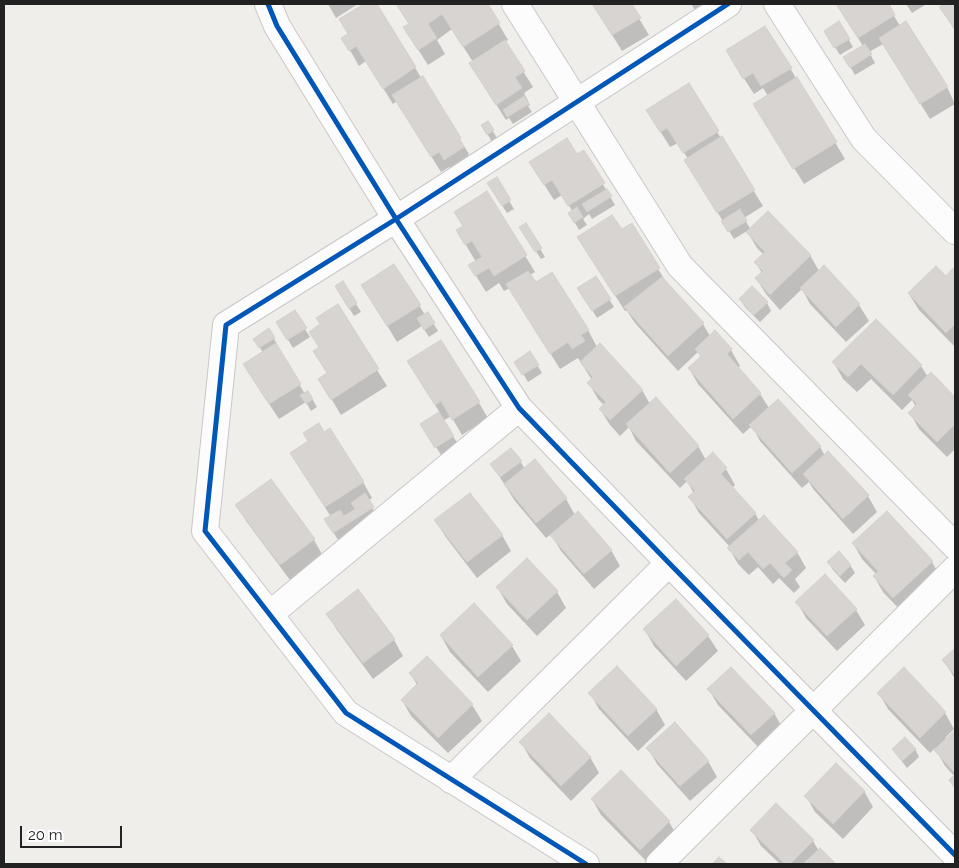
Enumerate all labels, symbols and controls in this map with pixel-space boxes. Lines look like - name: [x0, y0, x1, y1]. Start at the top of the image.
- scale bar: [22, 816, 125, 848]
- text: 20 m: [28, 826, 63, 844]

